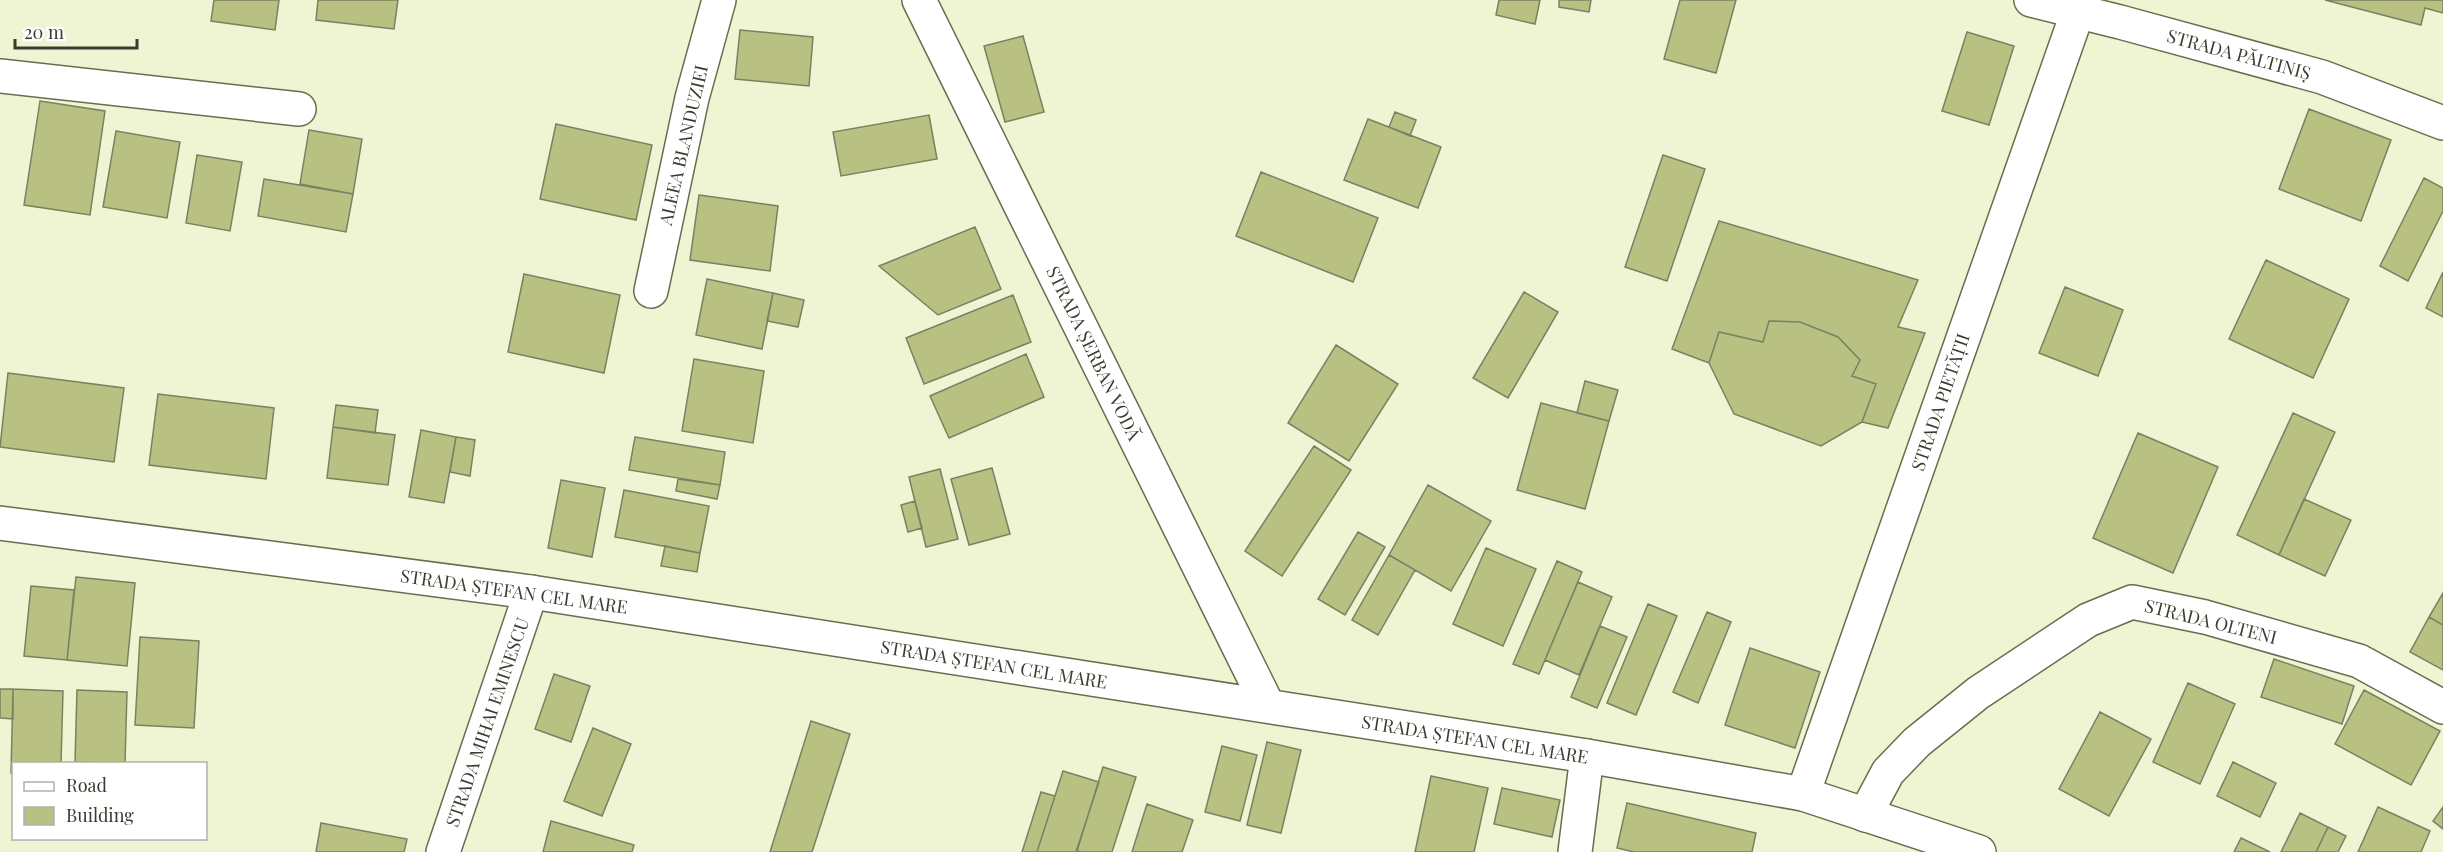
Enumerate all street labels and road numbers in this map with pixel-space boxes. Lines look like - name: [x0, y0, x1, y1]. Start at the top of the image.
- street label: STRADA PĂLTINIȘ: [2164, 23, 2314, 85]
- street label: ALEEA BLANDUZIEI: [653, 63, 713, 228]
- street label: STRADA ȘERBAN VODĂ: [1041, 262, 1147, 445]
- street label: STRADA PIETĂȚII: [1905, 330, 1975, 474]
- street label: STRADA ȘTEFAN CEL MARE: [399, 563, 629, 619]
- street label: STRADA OLTENI: [2142, 593, 2280, 649]
- street label: STRADA MIHAI EMINESCU: [440, 614, 534, 830]
- street label: STRADA ȘTEFAN CEL MARE: [879, 634, 1109, 694]
- street label: STRADA ȘTEFAN CEL MARE: [1360, 709, 1590, 769]

